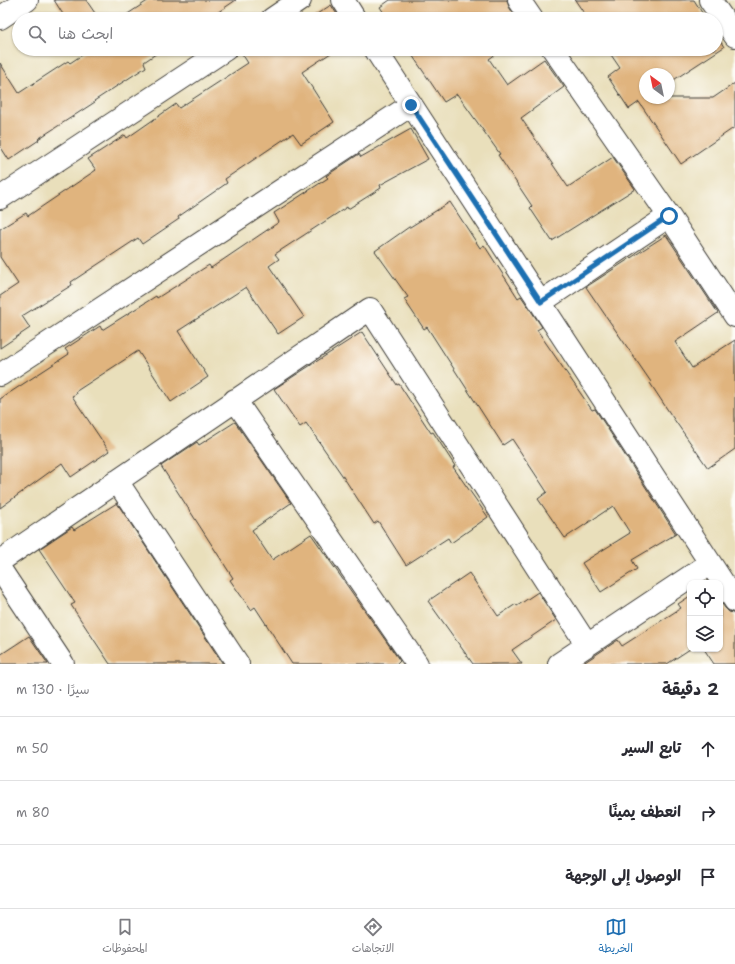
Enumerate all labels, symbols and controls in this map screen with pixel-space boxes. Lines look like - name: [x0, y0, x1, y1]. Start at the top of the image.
- search box: [12, 12, 723, 56]
- icon: search: [26, 23, 48, 45]
- text: ابحث هنا: [58, 24, 113, 44]
- north arrow: [639, 68, 675, 104]
- route end: [402, 96, 420, 114]
- route start: [660, 207, 678, 225]
- map controls: [687, 580, 723, 652]
- button: locate: [687, 580, 723, 616]
- button: layers: [687, 616, 723, 652]
- text: 2 دقيقة: [662, 678, 719, 700]
- text: سيرًا · 130 m: [16, 681, 90, 698]
- text: تابع السير: [622, 738, 681, 758]
- icon: ahead: [697, 738, 719, 760]
- text: 50 m: [16, 740, 49, 757]
- text: انعطف يمينًا: [609, 802, 681, 822]
- icon: right: [697, 802, 719, 824]
- text: 80 m: [16, 804, 50, 821]
- text: الوصول إلى الوجهة: [565, 866, 681, 886]
- icon: arrive: [697, 866, 719, 888]
- tab: المحفوظات: [102, 916, 147, 958]
- tab: الاتجاهات: [352, 916, 394, 958]
- tab: الخريطة: [599, 916, 633, 958]

